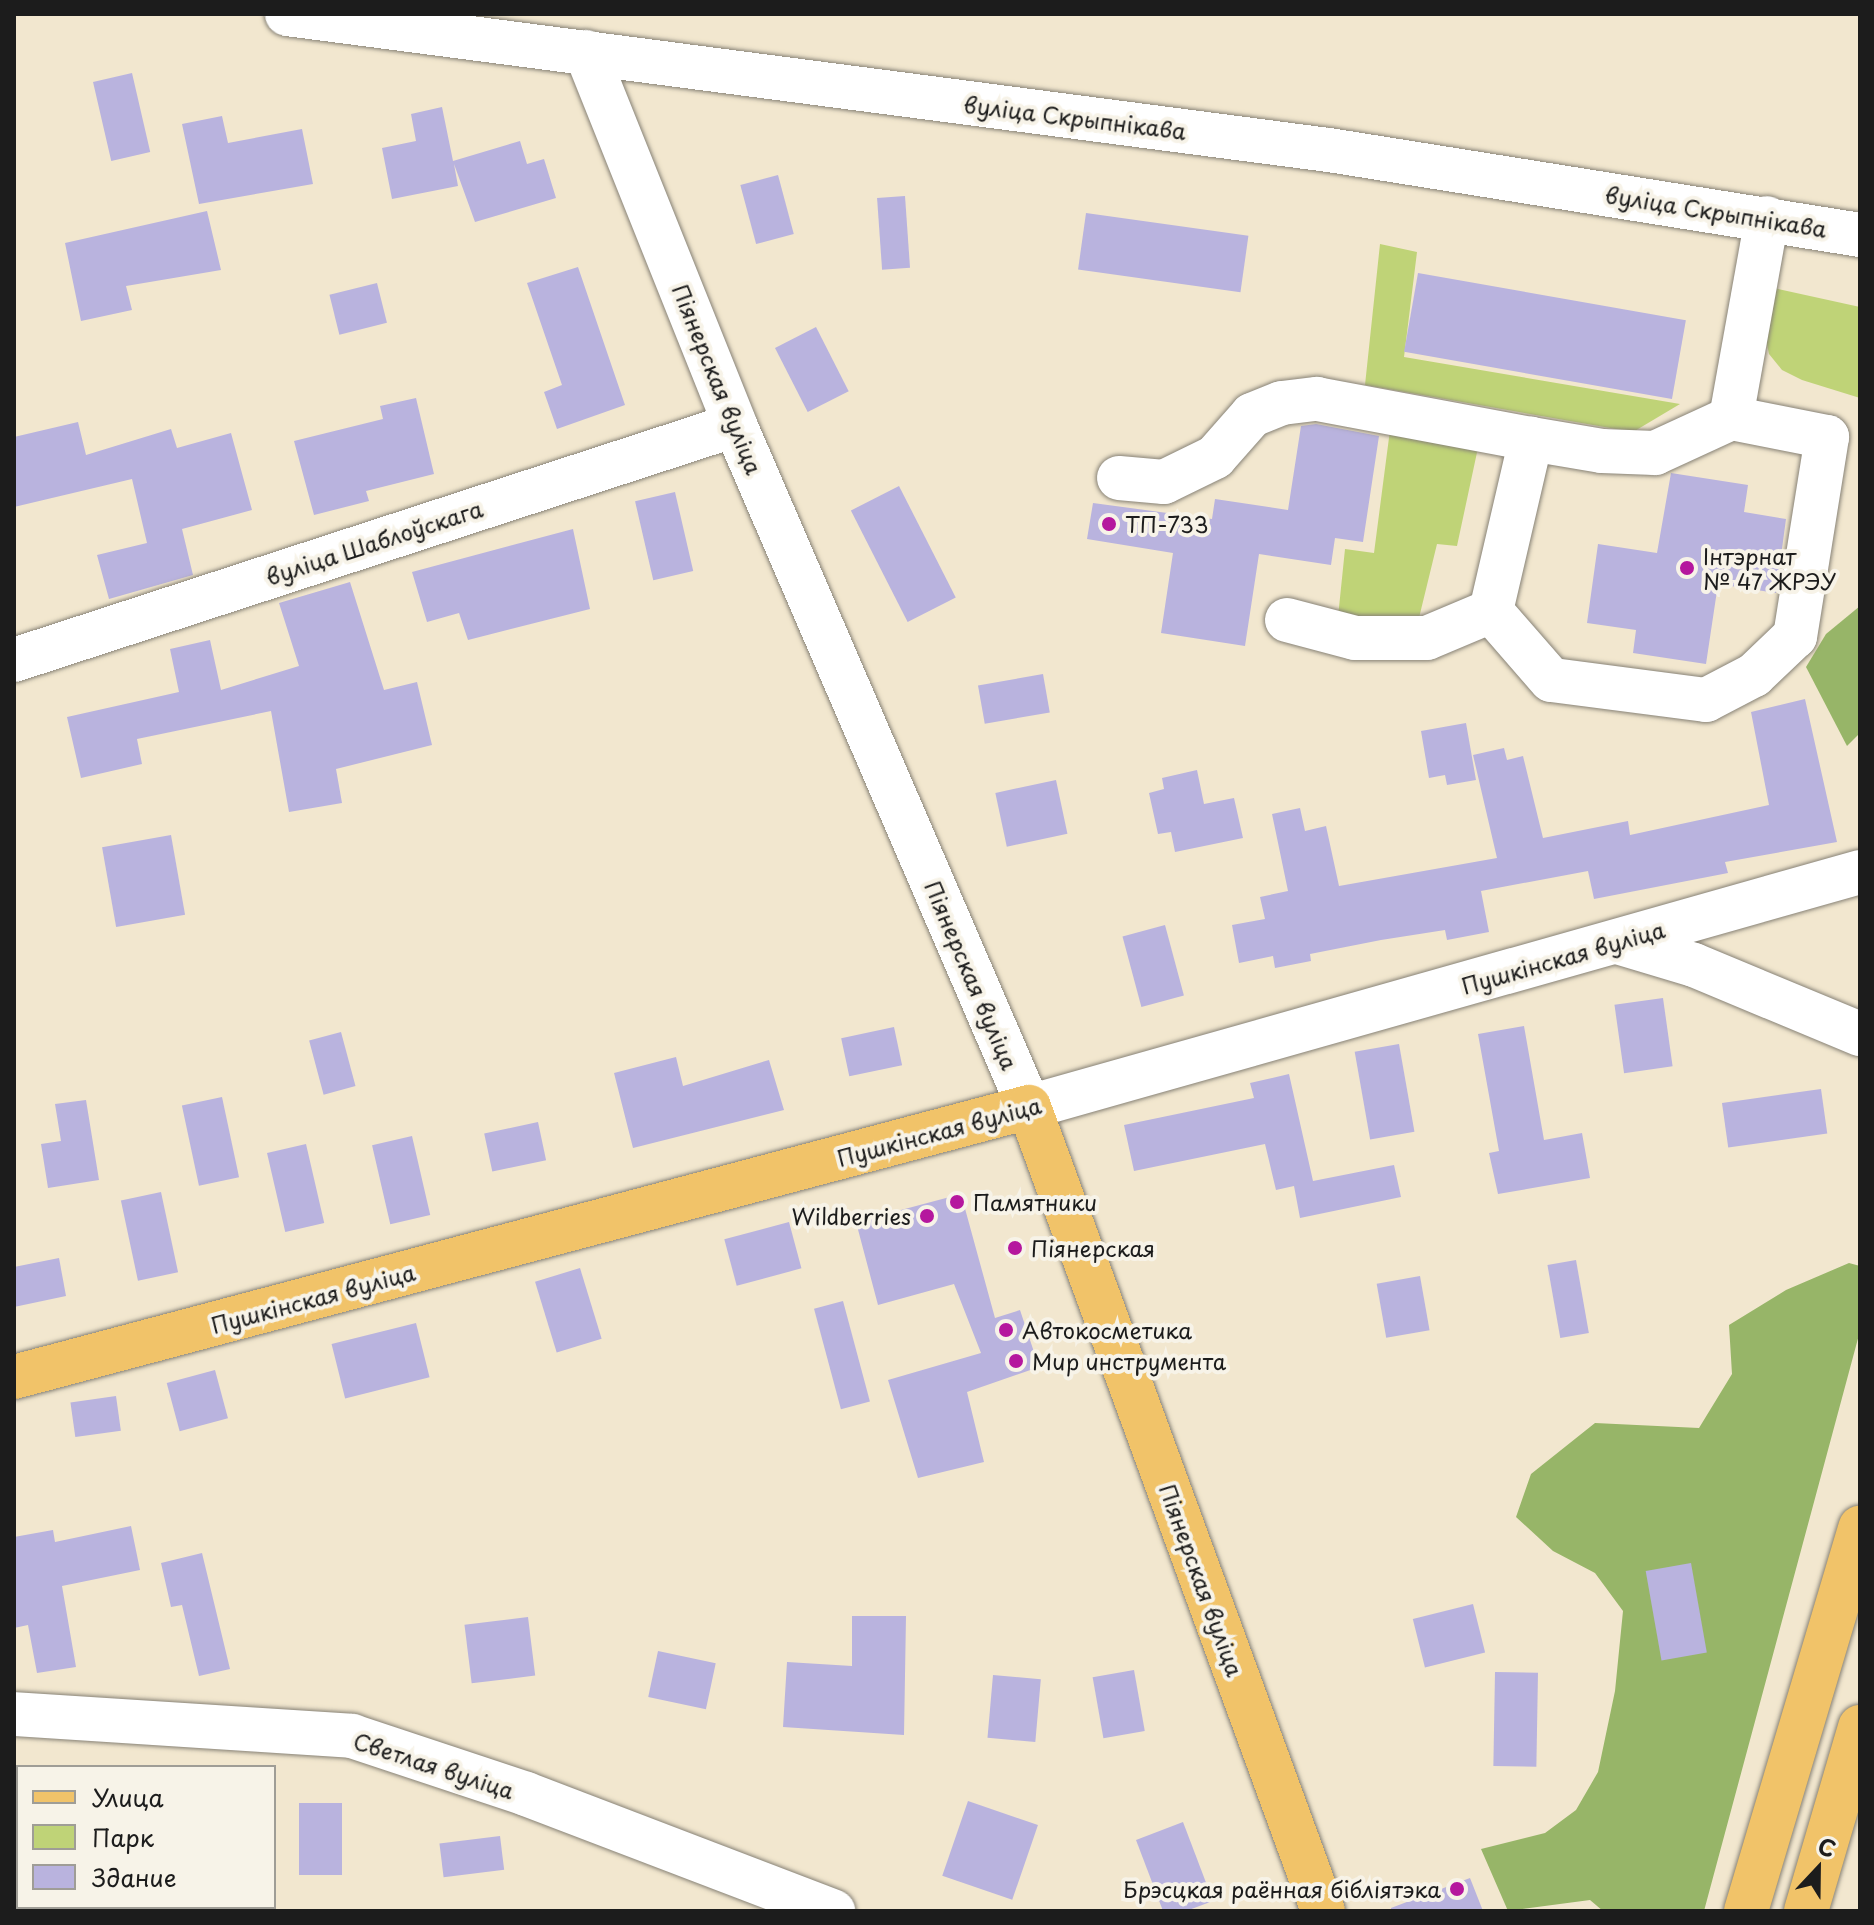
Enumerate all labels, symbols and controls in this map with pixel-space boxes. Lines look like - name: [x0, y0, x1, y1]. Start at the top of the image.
- street label: вуліца Скрыпнікава: [962, 90, 1188, 144]
- street label: вуліца Скрыпнікава: [1603, 180, 1829, 242]
- street label: Піянерская вуліца: [668, 280, 768, 478]
- street label: вуліца Шаблоўскага: [262, 495, 486, 589]
- place label: ТП-733: [1125, 511, 1209, 537]
- marker: ТП-733: [1100, 515, 1118, 533]
- place label: Інтэрнат № 47 ЖРЭУ: [1703, 542, 1836, 594]
- marker: Інтэрнат № 47 ЖРЭУ: [1678, 559, 1696, 577]
- street label: Піянерская вуліца: [920, 876, 1024, 1074]
- street label: Пушкінская вуліца: [1458, 915, 1668, 999]
- street label: Пушкінская вуліца: [834, 1091, 1044, 1171]
- place label: Памятники: [973, 1189, 1097, 1215]
- marker: Памятники: [948, 1193, 966, 1211]
- place label: Wildberries: [792, 1203, 911, 1229]
- marker: Wildberries: [918, 1207, 936, 1225]
- place label: Піянерская: [1031, 1235, 1155, 1261]
- marker: Піянерская: [1006, 1239, 1024, 1257]
- street label: Пушкінская вуліца: [208, 1258, 418, 1338]
- place label: Автокосметика: [1022, 1317, 1192, 1343]
- marker: Автокосметика: [997, 1321, 1015, 1339]
- place label: Мир инструмента: [1032, 1348, 1227, 1374]
- marker: Мир инструмента: [1007, 1352, 1025, 1370]
- street label: Піянерская вуліца: [1155, 1480, 1249, 1680]
- street label: Светлая вуліца: [350, 1727, 518, 1803]
- legend: [16, 1765, 276, 1909]
- text: Улица: [92, 1779, 164, 1815]
- text: Парк: [92, 1819, 154, 1855]
- text: С: [1813, 1828, 1841, 1865]
- north arrow: [1778, 1829, 1858, 1909]
- text: Здание: [92, 1859, 177, 1895]
- place label: Брэсцкая раённая бібліятэка: [1123, 1876, 1441, 1902]
- marker: Брэсцкая раённая бібліятэка: [1448, 1880, 1466, 1898]

